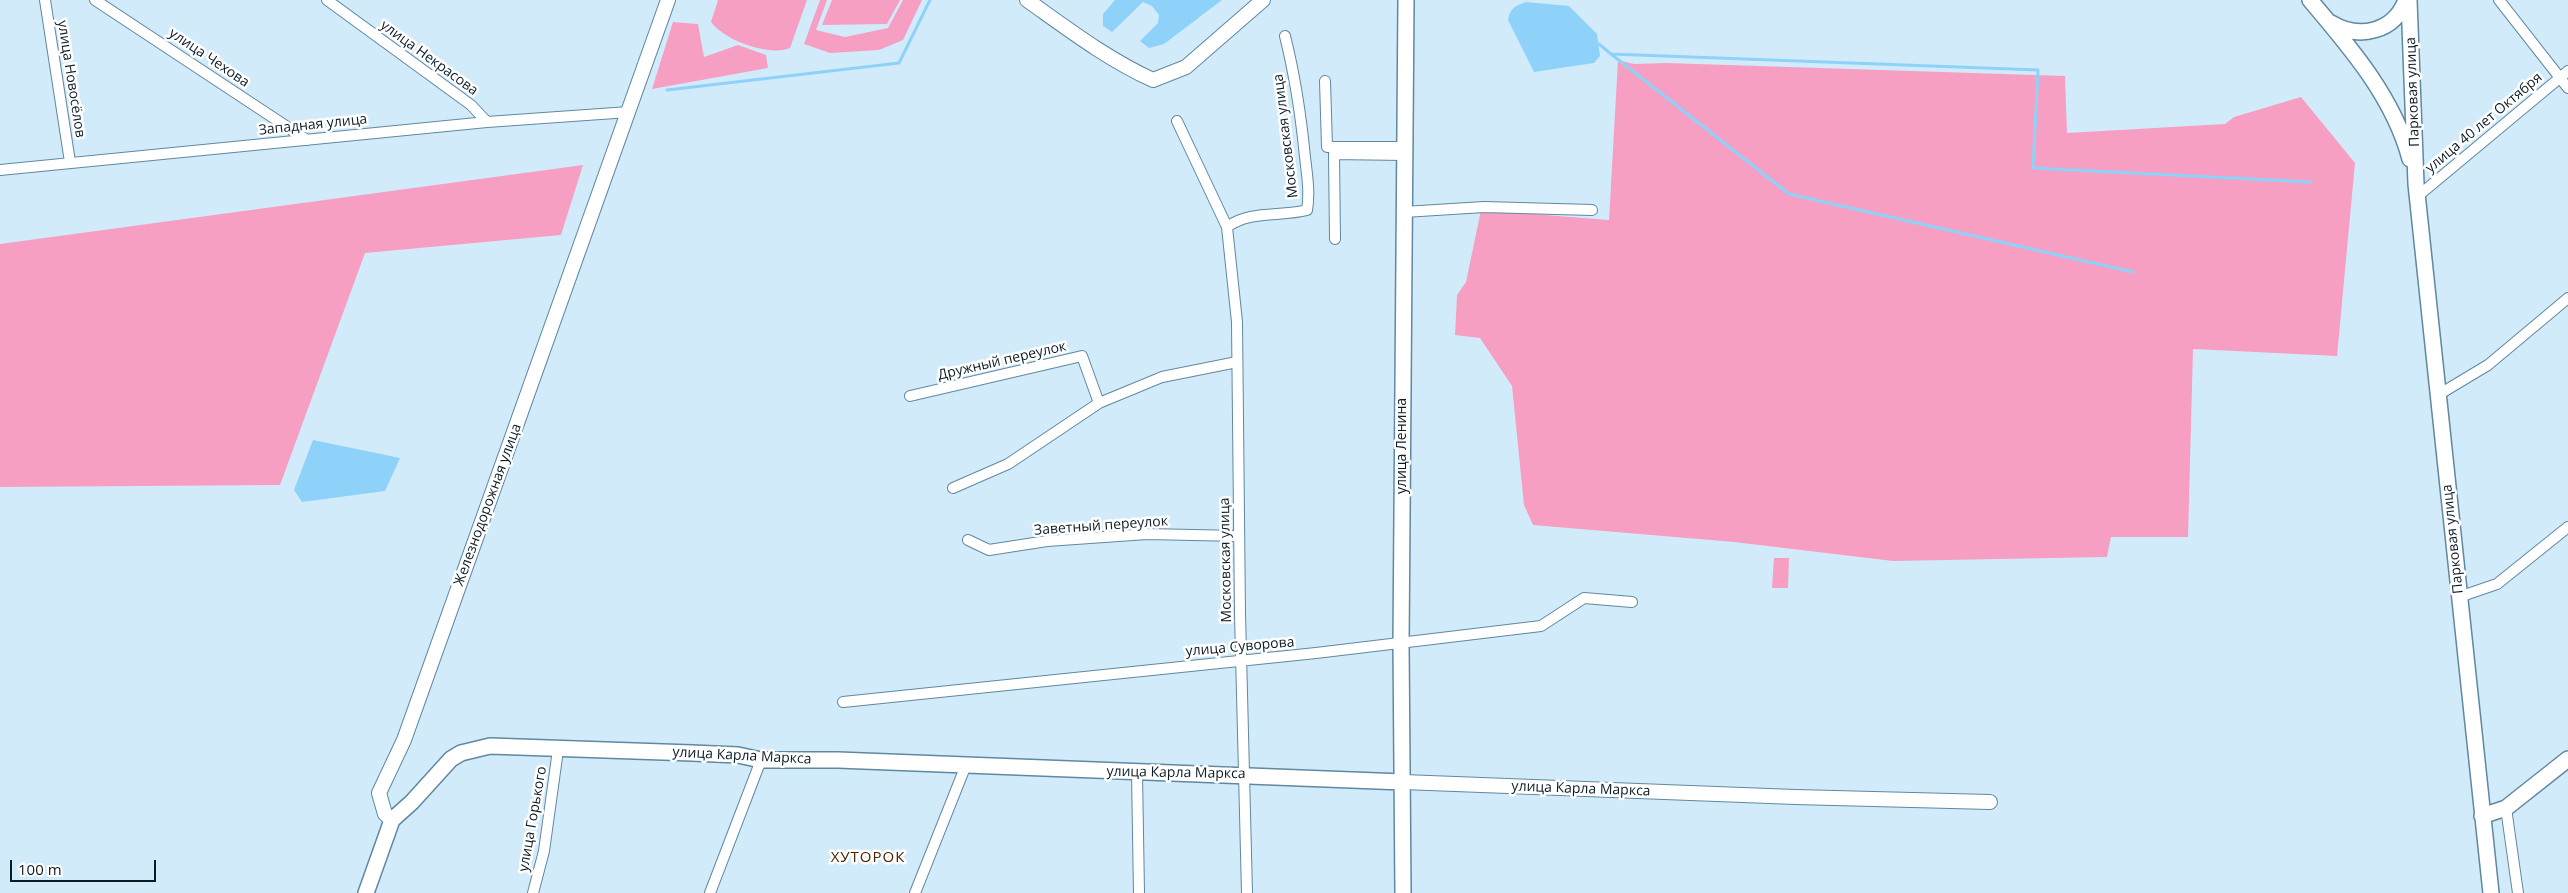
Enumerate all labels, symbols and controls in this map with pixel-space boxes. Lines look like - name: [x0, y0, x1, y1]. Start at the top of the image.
- street label: улица Некрасова: [377, 17, 481, 99]
- street label: улица Новосёлов: [53, 19, 89, 139]
- street label: улица Чехова: [166, 25, 252, 91]
- street label: Парковая улица: [2403, 37, 2423, 147]
- street label: улица 40 лет Октября: [2422, 69, 2546, 177]
- street label: Московская улица: [1270, 73, 1302, 199]
- street label: Западная улица: [258, 111, 368, 139]
- street label: Дружный переулок: [936, 338, 1068, 384]
- street label: улица Ленина: [1394, 398, 1410, 494]
- street label: Железнодорожная улица: [451, 421, 525, 589]
- street label: Парковая улица: [2439, 483, 2467, 595]
- street label: Московская улица: [1217, 497, 1235, 623]
- street label: Заветный переулок: [1033, 513, 1169, 539]
- street label: улица Суворова: [1185, 634, 1295, 660]
- street label: улица Карла Маркса: [672, 744, 812, 768]
- street label: улица Карла Маркса: [1106, 763, 1246, 783]
- street label: улица Горького: [515, 765, 551, 873]
- street label: улица Карла Маркса: [1511, 778, 1651, 800]
- district label: ХУТОРОК: [830, 849, 906, 867]
- scale bar: [12, 850, 159, 882]
- text: 100 m: [18, 859, 62, 879]

